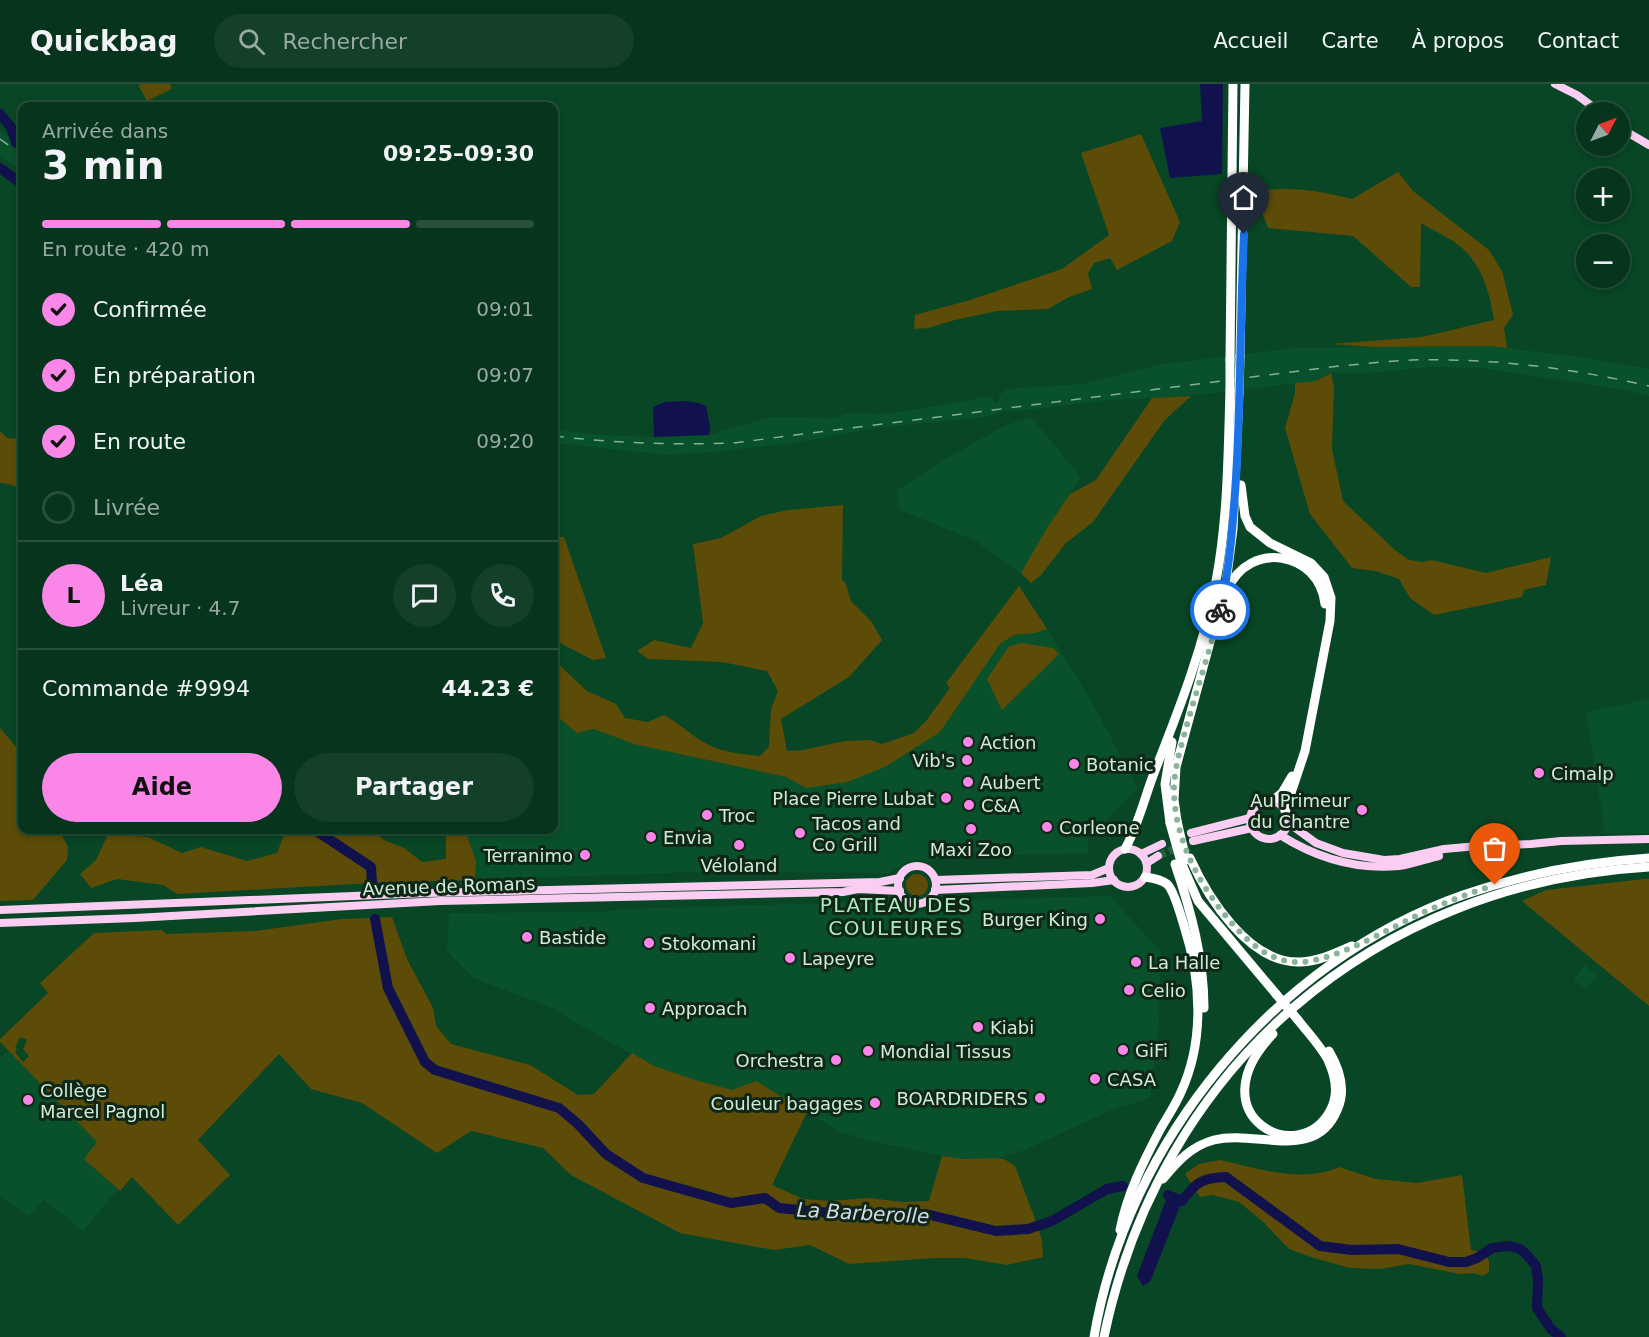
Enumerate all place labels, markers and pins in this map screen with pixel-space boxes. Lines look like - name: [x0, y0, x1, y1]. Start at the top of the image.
- pin: [1218, 172, 1269, 234]
- place label: Action: [980, 732, 1036, 753]
- marker: Action: [961, 735, 975, 749]
- place label: Vib's: [912, 750, 955, 771]
- marker: Vib's: [960, 753, 974, 767]
- place label: Botanic: [1086, 754, 1154, 775]
- marker: Botanic: [1067, 757, 1081, 771]
- place label: Cimalp: [1551, 763, 1614, 784]
- marker: Cimalp: [1532, 766, 1546, 780]
- place label: Aubert: [980, 772, 1041, 793]
- marker: Aubert: [961, 775, 975, 789]
- place label: Place Pierre Lubat: [772, 788, 934, 809]
- place label: Au Primeur du Chantre: [1250, 790, 1351, 832]
- marker: Place Pierre Lubat: [939, 791, 953, 805]
- place label: C&A: [981, 795, 1021, 816]
- marker: C&A: [962, 798, 976, 812]
- marker: Au Primeur du Chantre: [1355, 803, 1369, 817]
- place label: Troc: [718, 805, 755, 826]
- marker: Troc: [700, 808, 714, 822]
- place label: Tacos and Co Grill: [811, 813, 901, 855]
- place label: Corleone: [1059, 817, 1140, 838]
- marker: Corleone: [1040, 820, 1054, 834]
- marker: Maxi Zoo: [964, 822, 978, 836]
- pin: [1469, 823, 1520, 885]
- marker: Tacos and Co Grill: [793, 826, 807, 840]
- place label: Envia: [663, 827, 712, 848]
- marker: Envia: [644, 830, 658, 844]
- marker: Véloland: [732, 838, 746, 852]
- place label: Maxi Zoo: [930, 839, 1012, 860]
- place label: Terranimo: [483, 845, 573, 866]
- marker: Terranimo: [578, 848, 592, 862]
- place label: Véloland: [701, 855, 777, 876]
- place label: Burger King: [982, 909, 1088, 930]
- marker: Burger King: [1093, 912, 1107, 926]
- place label: Bastide: [539, 927, 606, 948]
- marker: Bastide: [520, 930, 534, 944]
- place label: Stokomani: [661, 933, 756, 954]
- marker: Stokomani: [642, 936, 656, 950]
- place label: Lapeyre: [802, 948, 874, 969]
- marker: Lapeyre: [783, 951, 797, 965]
- place label: La Halle: [1148, 952, 1220, 973]
- marker: La Halle: [1129, 955, 1143, 969]
- place label: Celio: [1141, 980, 1186, 1001]
- marker: Celio: [1122, 983, 1136, 997]
- place label: Approach: [662, 998, 748, 1019]
- marker: Approach: [643, 1001, 657, 1015]
- place label: Kiabi: [990, 1017, 1034, 1038]
- marker: Kiabi: [971, 1020, 985, 1034]
- place label: GiFi: [1135, 1040, 1168, 1061]
- place label: Mondial Tissus: [880, 1041, 1011, 1062]
- marker: GiFi: [1116, 1043, 1130, 1057]
- marker: Mondial Tissus: [861, 1044, 875, 1058]
- place label: Orchestra: [736, 1050, 824, 1071]
- marker: Orchestra: [829, 1053, 843, 1067]
- place label: CASA: [1107, 1069, 1157, 1090]
- marker: CASA: [1088, 1072, 1102, 1086]
- place label: Collège Marcel Pagnol: [40, 1080, 165, 1122]
- place label: BOARDRIDERS: [896, 1088, 1028, 1109]
- marker: BOARDRIDERS: [1033, 1091, 1047, 1105]
- marker: Collège Marcel Pagnol: [21, 1093, 35, 1107]
- place label: Couleur bagages: [711, 1093, 863, 1114]
- marker: Couleur bagages: [868, 1096, 882, 1110]

